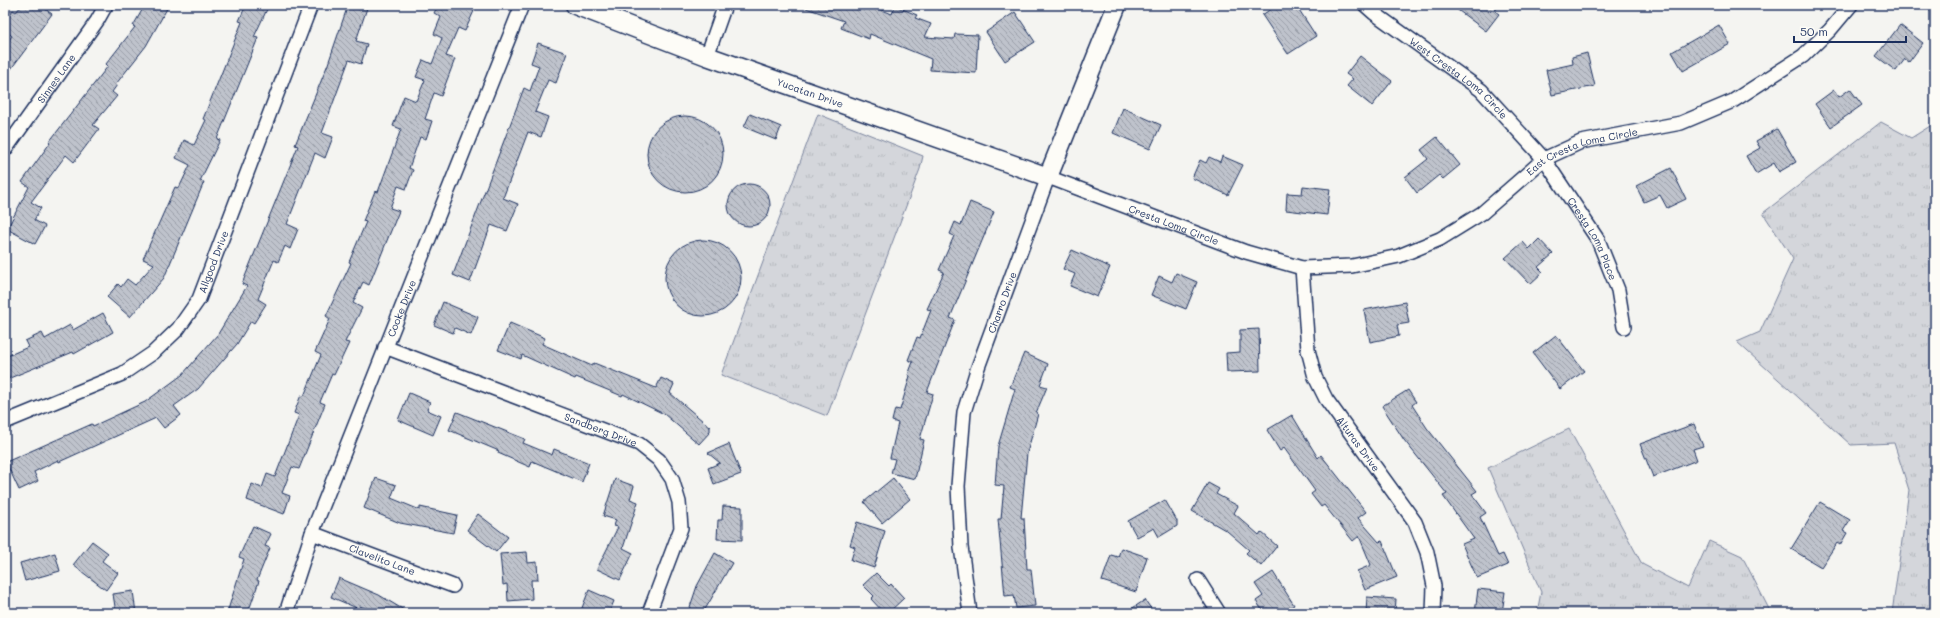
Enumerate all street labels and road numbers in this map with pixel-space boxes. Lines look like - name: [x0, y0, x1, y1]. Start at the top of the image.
- street label: West Cresta Loma Circle: [1407, 34, 1511, 122]
- street label: Sinnes Lane: [34, 51, 78, 106]
- street label: Yucatan Drive: [775, 74, 846, 111]
- street label: East Cresta Loma Circle: [1523, 124, 1639, 178]
- street label: Cresta Loma Place: [1564, 195, 1620, 282]
- street label: Cresta Loma Circle: [1127, 201, 1221, 248]
- street label: Allgood Drive: [195, 229, 231, 295]
- street label: Charro Drive: [984, 270, 1020, 335]
- street label: Cooke Drive: [384, 278, 419, 339]
- street label: Sandberg Drive: [562, 409, 639, 450]
- street label: Alturas Drive: [1334, 413, 1383, 474]
- street label: Clavelito Lane: [347, 541, 417, 578]

